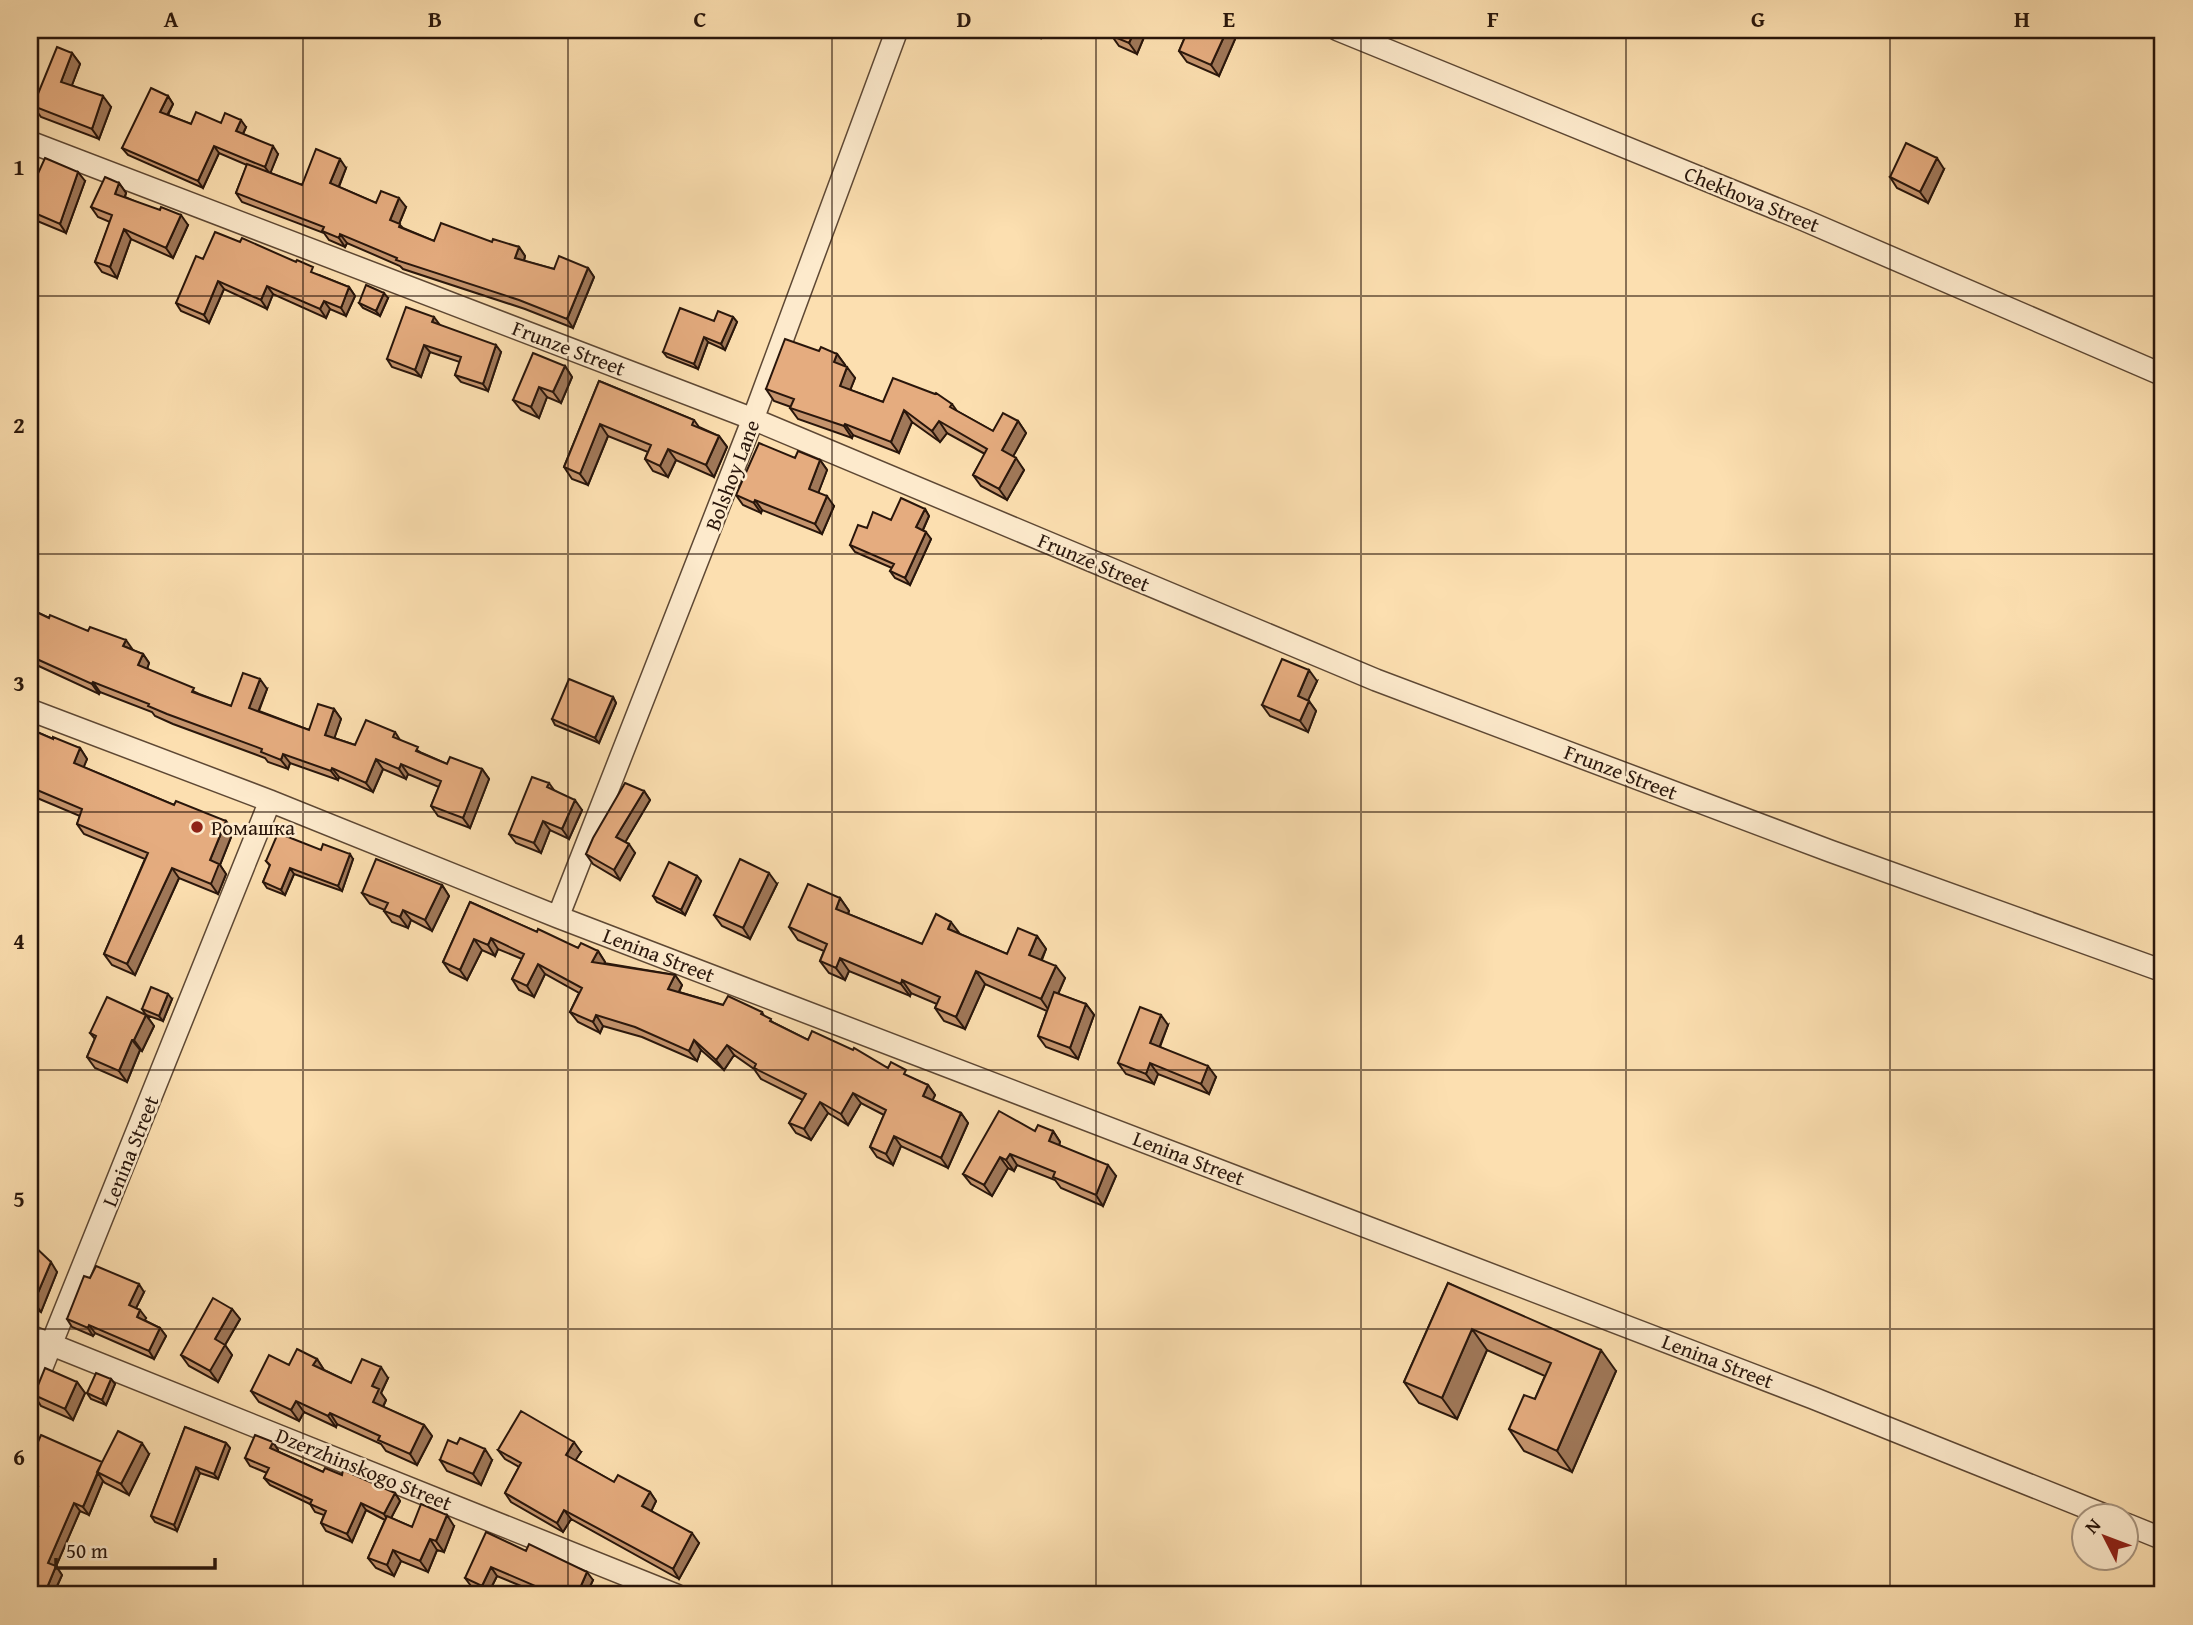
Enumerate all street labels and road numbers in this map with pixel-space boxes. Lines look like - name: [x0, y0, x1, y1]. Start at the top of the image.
- street label: Chekhova Street: [1680, 158, 1825, 240]
- street label: Frunze Street: [508, 312, 631, 384]
- street label: Bolshoy Lane: [697, 415, 767, 535]
- street label: Frunze Street: [1033, 525, 1155, 600]
- street label: Frunze Street: [1560, 736, 1683, 808]
- street label: Lenina Street: [599, 920, 720, 991]
- street label: Lenina Street: [94, 1090, 167, 1211]
- street label: Lenina Street: [1129, 1123, 1250, 1194]
- street label: Lenina Street: [1658, 1326, 1779, 1397]
- street label: Dzerzhinskogo Street: [271, 1420, 457, 1519]

